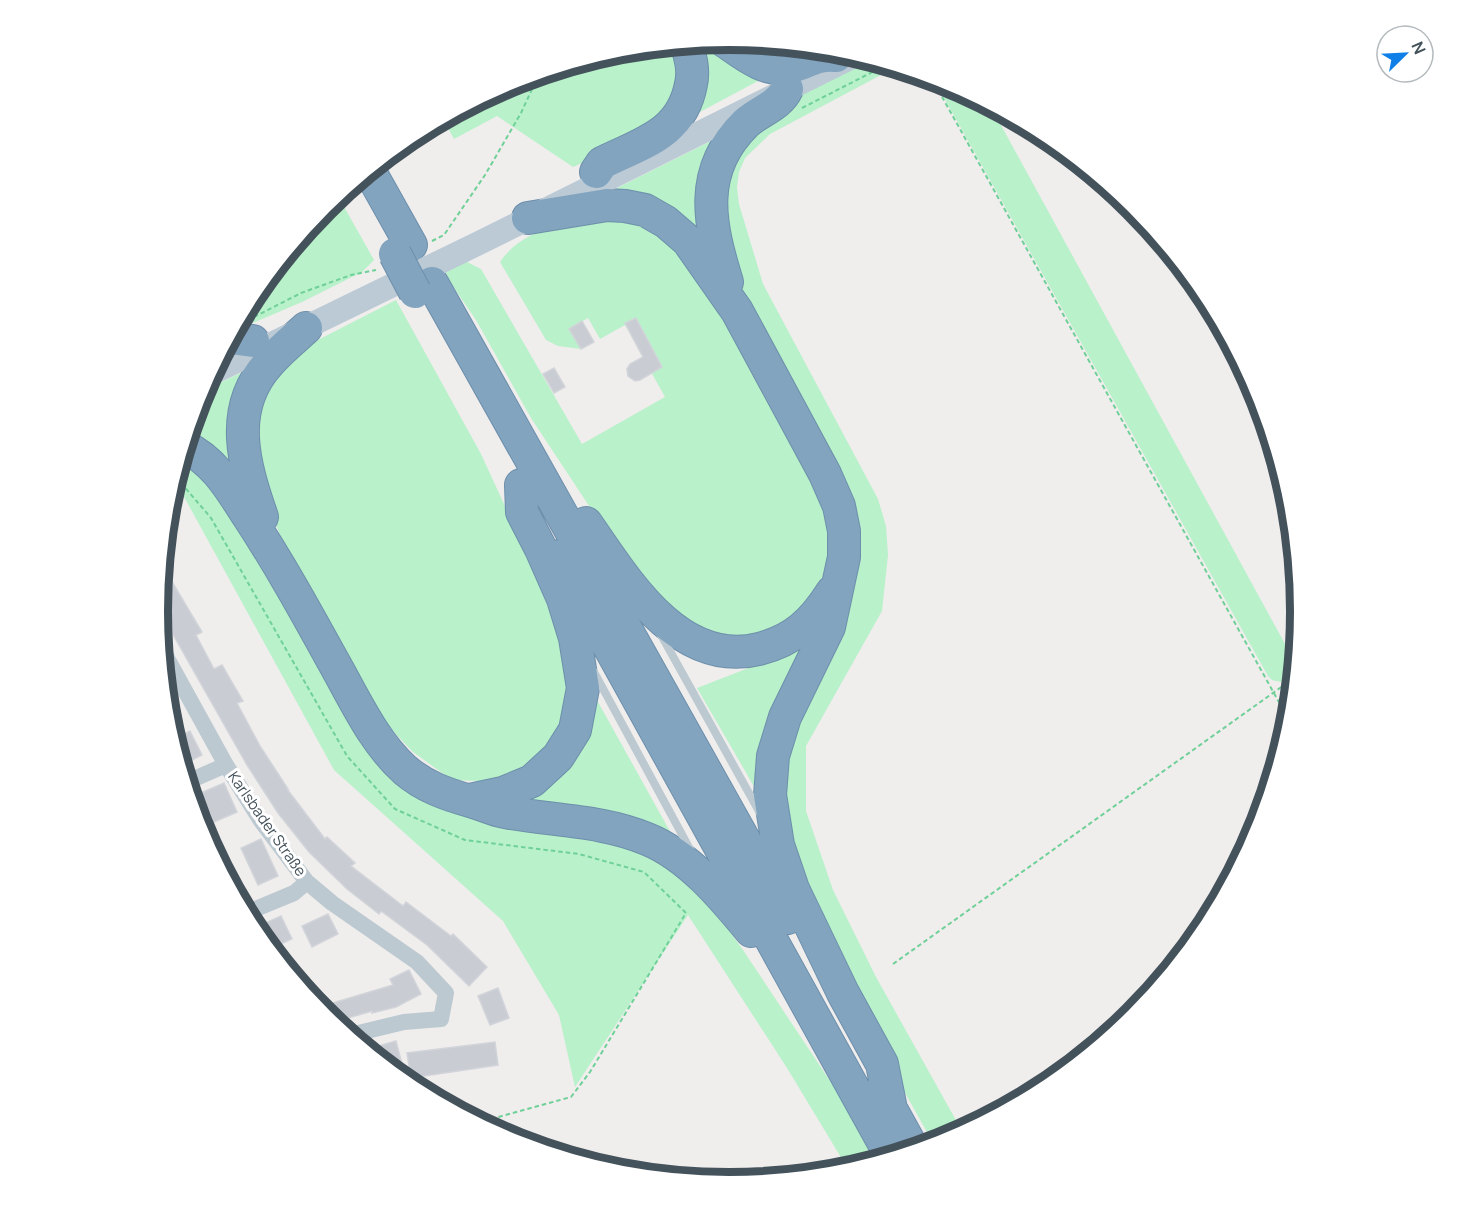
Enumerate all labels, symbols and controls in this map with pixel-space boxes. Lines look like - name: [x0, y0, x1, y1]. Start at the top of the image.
- north arrow: [1375, 24, 1435, 84]
- text: N: [1406, 38, 1431, 58]
- street label: Karlsbader Straße: [223, 767, 312, 881]

